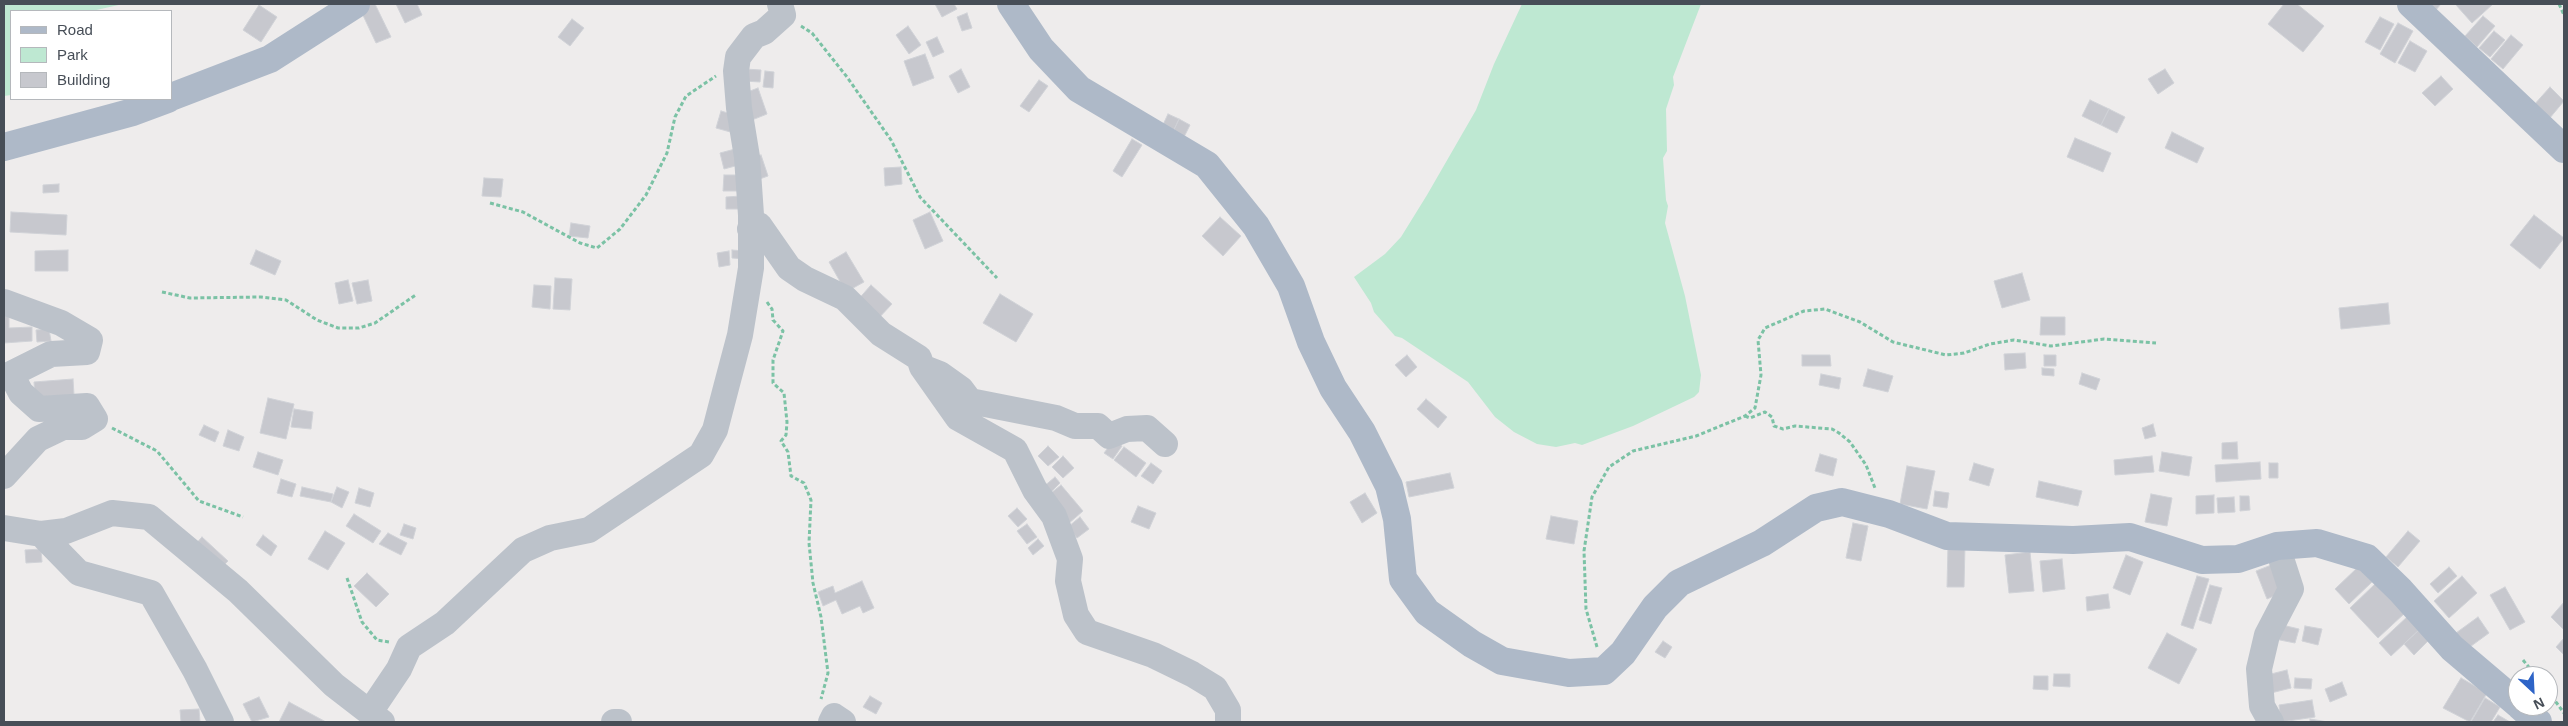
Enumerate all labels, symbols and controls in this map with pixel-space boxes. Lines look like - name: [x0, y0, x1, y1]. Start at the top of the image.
- legend: [10, 10, 172, 100]
- text: Road: [57, 21, 93, 38]
- text: Park: [57, 46, 88, 63]
- text: Building: [57, 71, 110, 88]
- north arrow: [2508, 666, 2558, 716]
- text: N: [2531, 694, 2547, 713]

